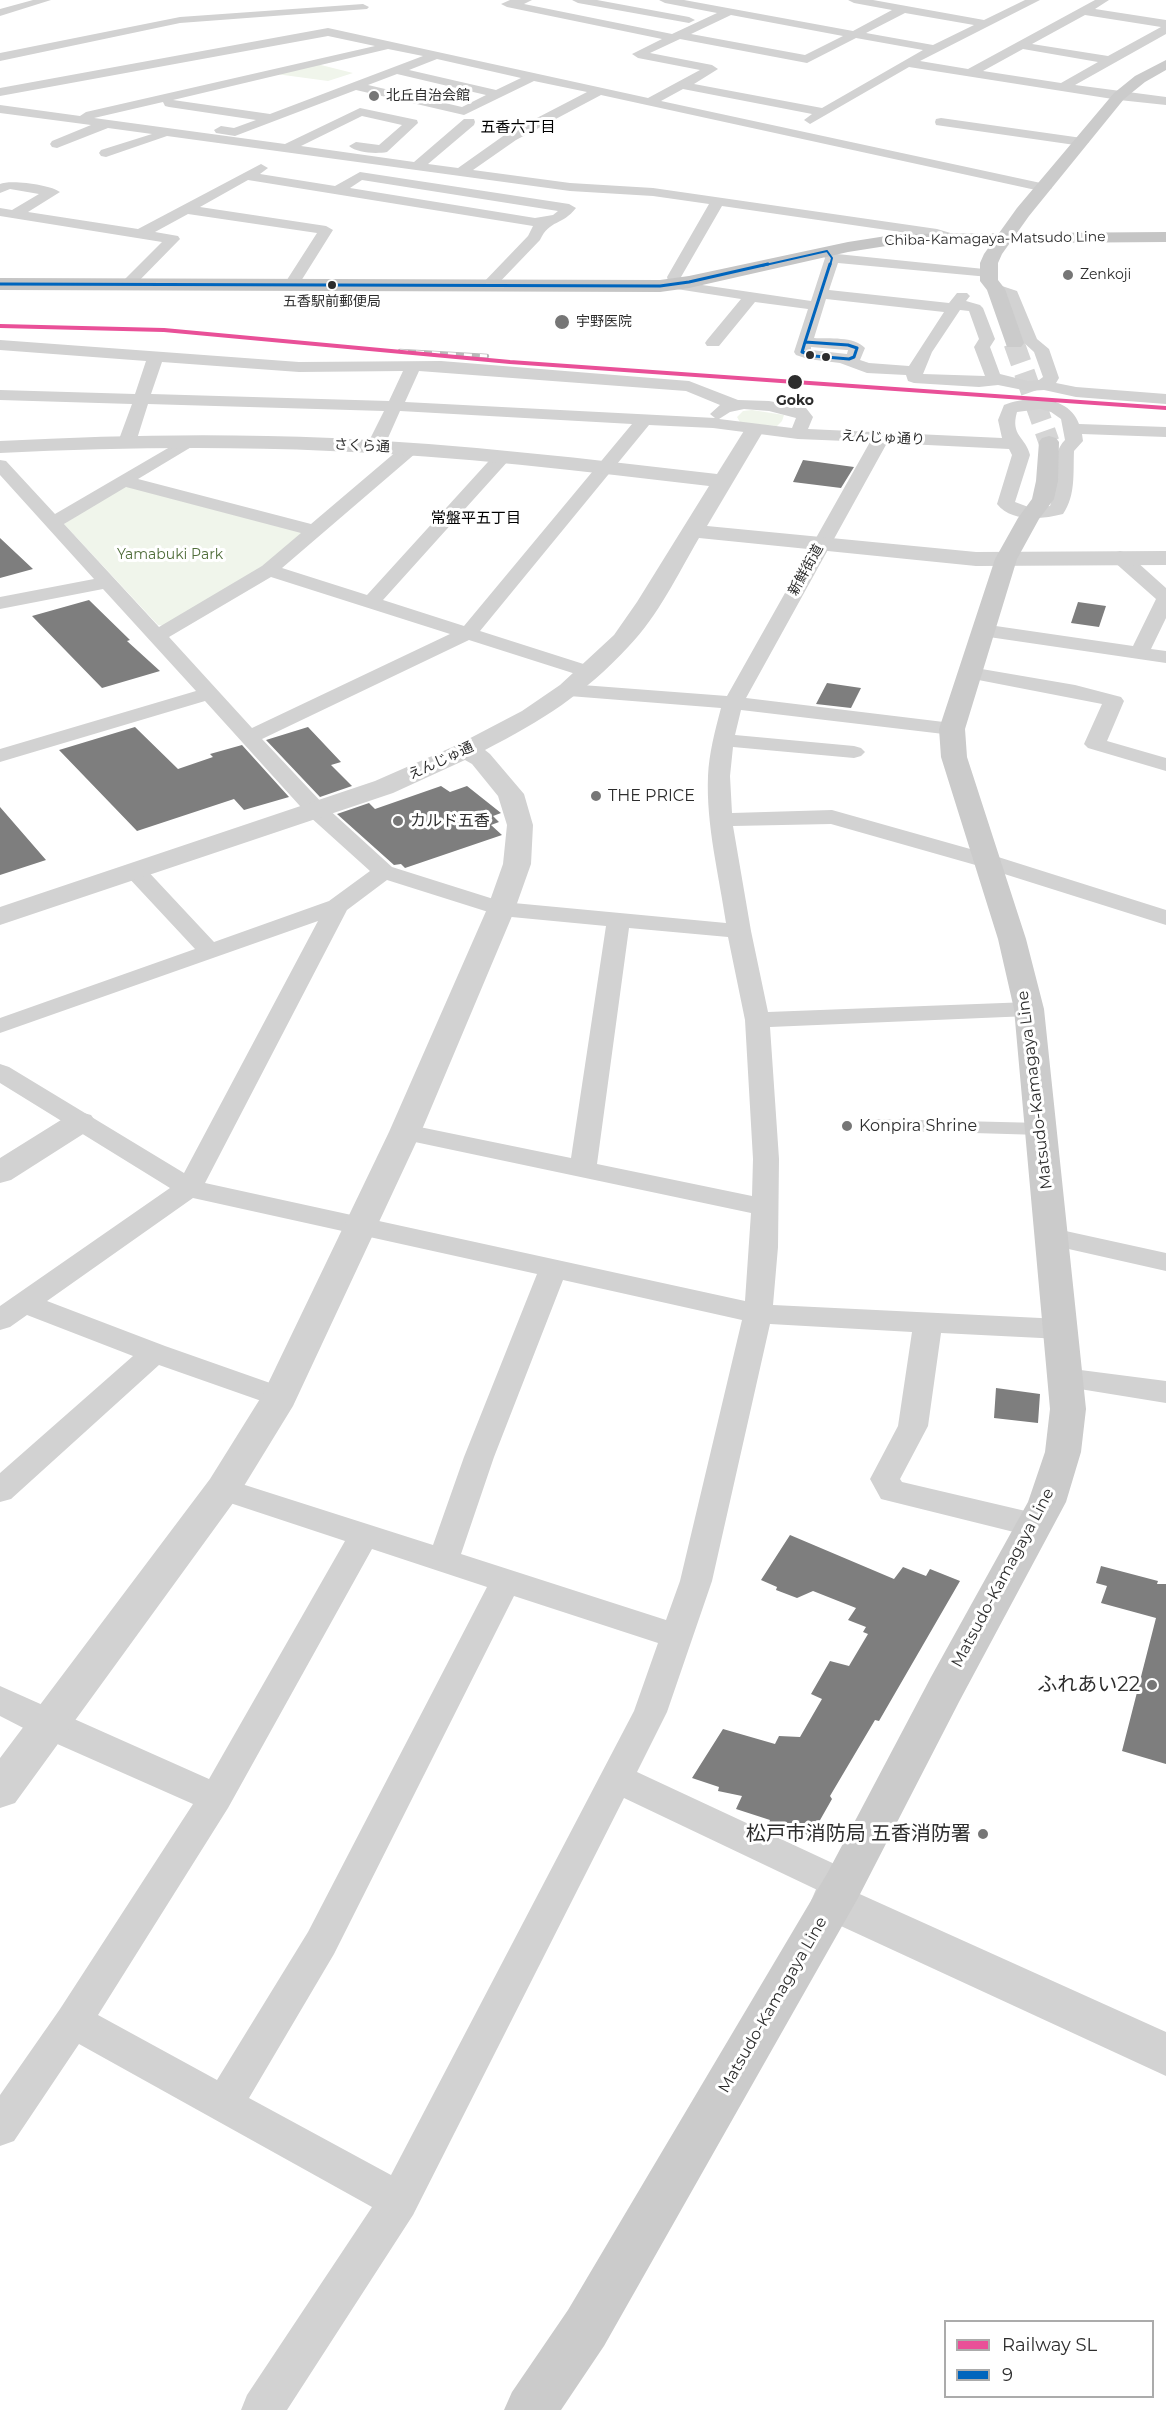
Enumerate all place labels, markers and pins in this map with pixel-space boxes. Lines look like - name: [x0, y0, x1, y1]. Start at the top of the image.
- place label: 北丘自治会館: [386, 88, 470, 104]
- marker: 北丘自治会館: [367, 89, 381, 103]
- place label: Zenkoji: [1080, 267, 1131, 283]
- marker: Zenkoji: [1061, 268, 1075, 282]
- marker: 五香駅前郵便局: [326, 279, 338, 291]
- place label: 五香駅前郵便局: [283, 294, 381, 310]
- marker: 宇野医院: [553, 313, 571, 331]
- place label: 宇野医院: [576, 314, 632, 330]
- unlabelled marker: [804, 349, 816, 361]
- unlabelled marker: [820, 351, 832, 363]
- marker: Goko: [786, 373, 804, 391]
- place label: Goko: [776, 393, 814, 409]
- place label: THE PRICE: [608, 786, 695, 806]
- marker: THE PRICE: [589, 789, 603, 803]
- place label: カルド五香: [410, 811, 490, 831]
- marker: カルド五香: [391, 814, 405, 828]
- place label: Konpira Shrine: [859, 1116, 977, 1136]
- marker: Konpira Shrine: [840, 1119, 854, 1133]
- place label: ふれあい22: [1037, 1673, 1140, 1697]
- marker: ふれあい22: [1145, 1678, 1159, 1692]
- place label: 松戸市消防局 五香消防署: [746, 1822, 971, 1846]
- marker: 松戸市消防局 五香消防署: [976, 1827, 990, 1841]

